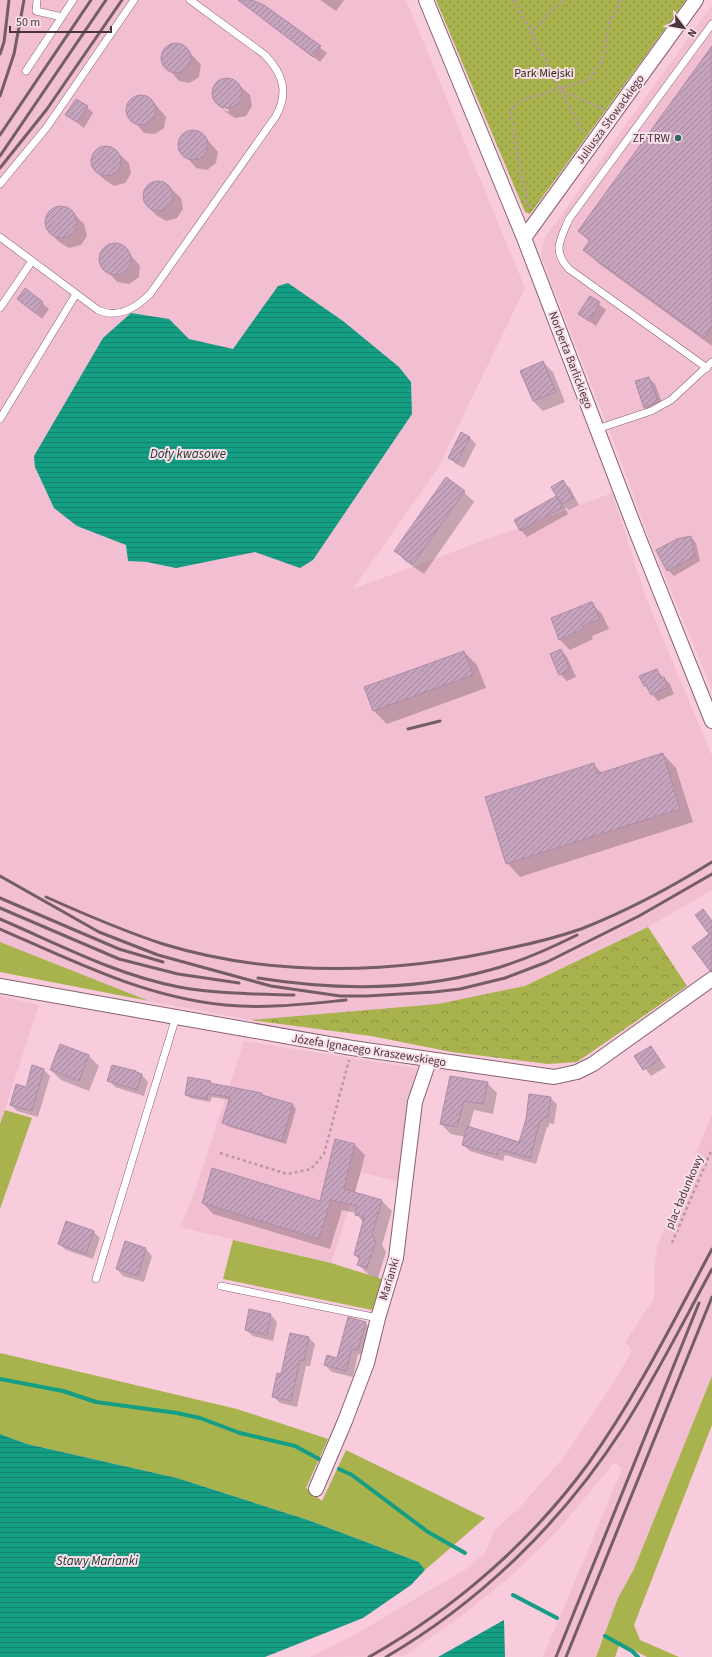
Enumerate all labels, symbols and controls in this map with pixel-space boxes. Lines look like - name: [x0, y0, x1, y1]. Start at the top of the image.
- scale bar: [10, 8, 111, 34]
- north arrow: [664, 8, 704, 48]
- text: 50 m: [16, 14, 40, 31]
- text: N: [684, 26, 700, 40]
- park label: Park Miejski: [514, 65, 574, 82]
- street label: Juliusza Słowackiego: [572, 71, 649, 167]
- place label: ZF TRW: [632, 130, 671, 147]
- marker: ZF TRW: [673, 133, 683, 143]
- street label: Norberta Barlickiego: [544, 309, 597, 411]
- water label: Doły kwasowe: [150, 445, 226, 463]
- street label: Józefa Ignacego Kraszewskiego: [290, 1030, 447, 1071]
- street label: plac ładunkowy: [661, 1152, 708, 1232]
- street label: Marianki: [375, 1256, 404, 1302]
- water label: Stawy Marianki: [56, 1552, 139, 1570]

